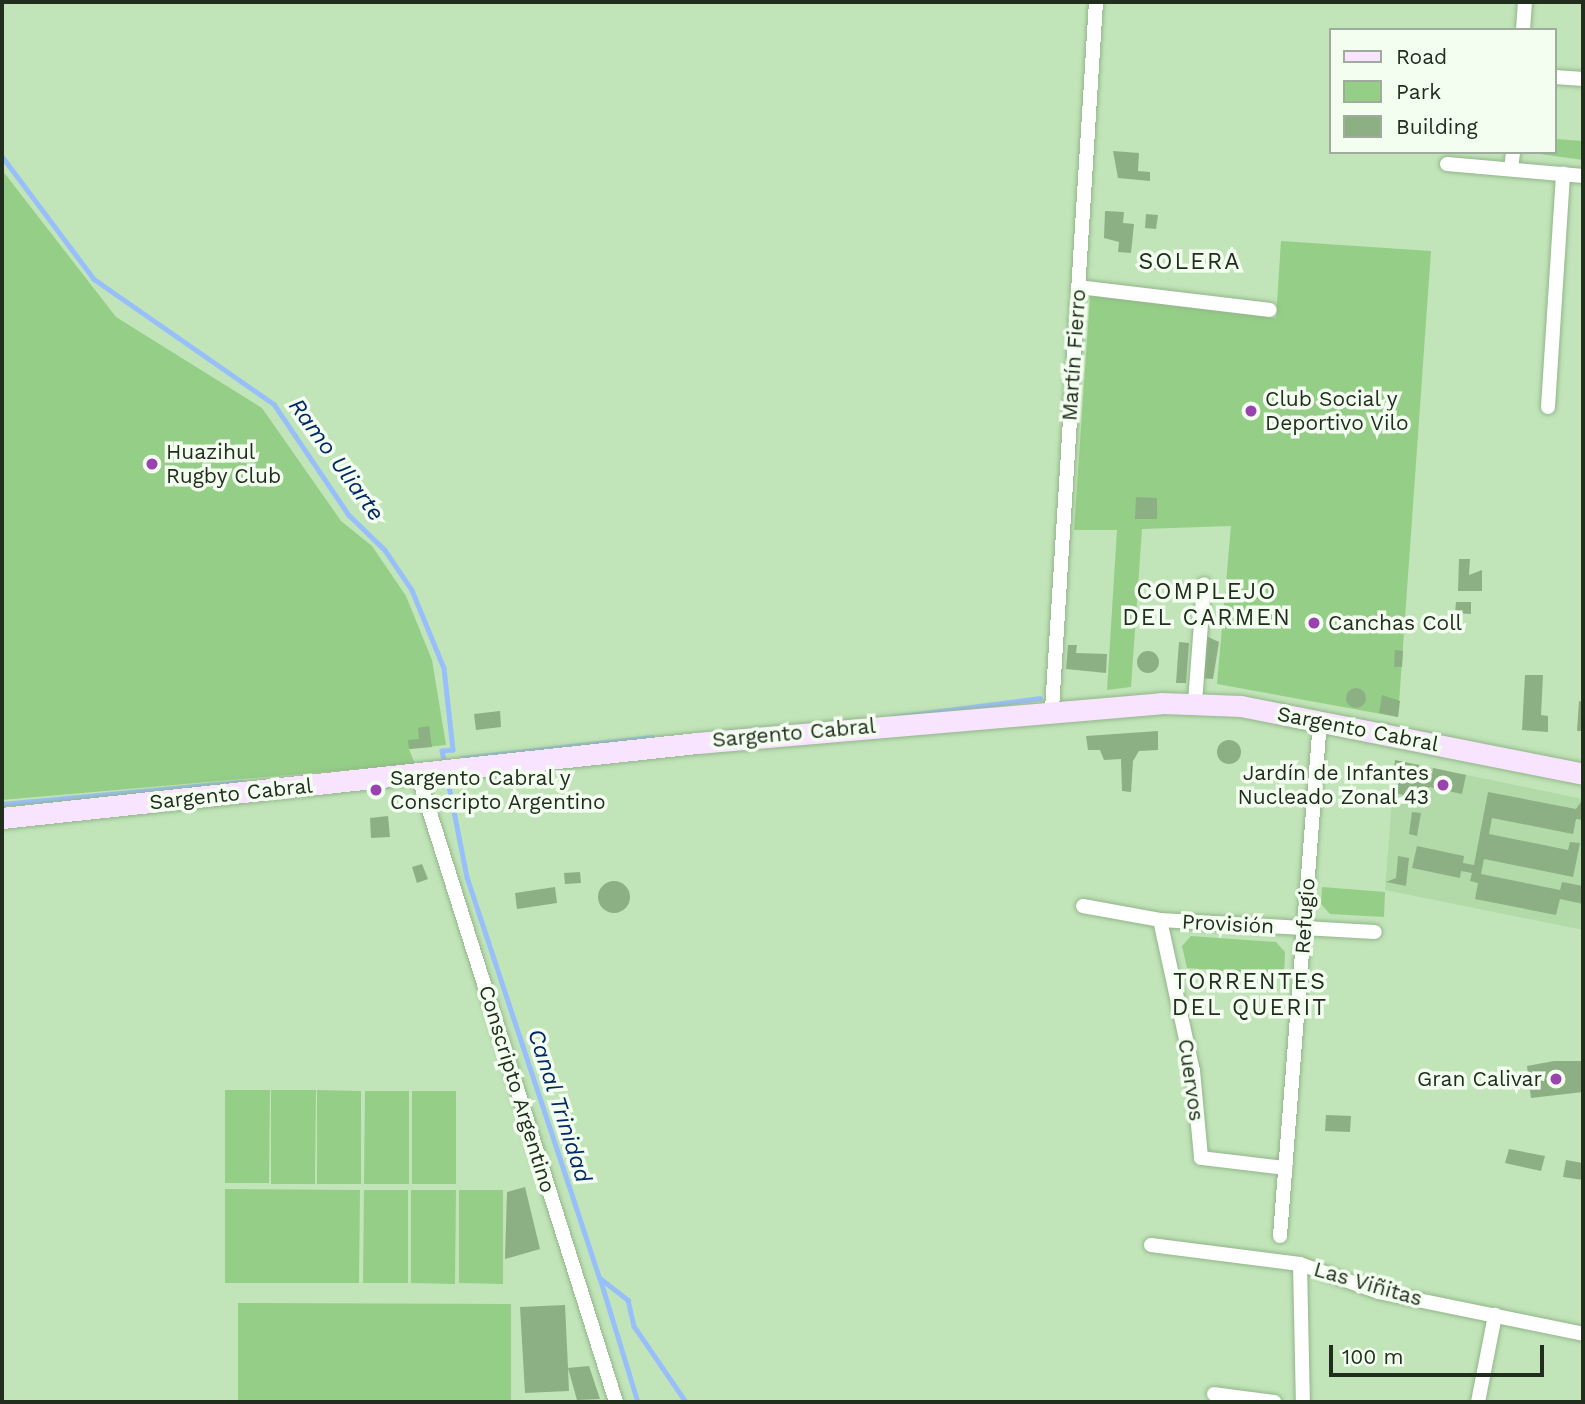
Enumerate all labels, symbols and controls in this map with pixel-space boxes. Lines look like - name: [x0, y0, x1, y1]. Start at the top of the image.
- legend: [1330, 28, 1557, 154]
- text: Road: [1396, 44, 1447, 69]
- text: Park: [1396, 79, 1441, 104]
- text: Building: [1396, 114, 1478, 139]
- district label: SOLERA: [1139, 248, 1241, 276]
- street label: Martín Fierro: [1057, 288, 1091, 422]
- place label: Club Social y Deportivo Vilo: [1265, 386, 1409, 436]
- water label: Ramo Uliarte: [282, 393, 390, 527]
- marker: Club Social y Deportivo Vilo: [1243, 403, 1259, 419]
- place label: Huazihul Rugby Club: [166, 439, 282, 489]
- marker: Huazihul Rugby Club: [144, 456, 160, 472]
- district label: COMPLEJO DEL CARMEN: [1123, 578, 1291, 632]
- place label: Canchas Coll: [1328, 610, 1462, 636]
- marker: Canchas Coll: [1306, 615, 1322, 631]
- street label: Sargento Cabral: [1275, 701, 1441, 757]
- street label: Sargento Cabral: [711, 713, 877, 753]
- place label: Jardín de Infantes Nucleado Zonal 43: [1237, 760, 1429, 810]
- place label: Sargento Cabral y Conscripto Argentino: [390, 765, 607, 815]
- street label: Sargento Cabral: [148, 773, 314, 815]
- marker: Jardín de Infantes Nucleado Zonal 43: [1435, 777, 1451, 793]
- marker: Sargento Cabral y Conscripto Argentino: [368, 782, 384, 798]
- street label: Refugio: [1290, 877, 1320, 955]
- street label: Provisión: [1181, 909, 1275, 939]
- district label: TORRENTES DEL QUERIT: [1173, 968, 1327, 1022]
- street label: Conscripto Argentino: [473, 982, 561, 1196]
- water label: Canal Trinidad: [521, 1025, 597, 1187]
- street label: Cuervos: [1173, 1037, 1209, 1123]
- place label: Gran Calivar: [1417, 1066, 1542, 1092]
- marker: Gran Calivar: [1548, 1071, 1564, 1087]
- street label: Las Viñitas: [1311, 1256, 1425, 1312]
- scale bar: [1333, 1330, 1548, 1374]
- text: 100 m: [1342, 1344, 1404, 1369]

